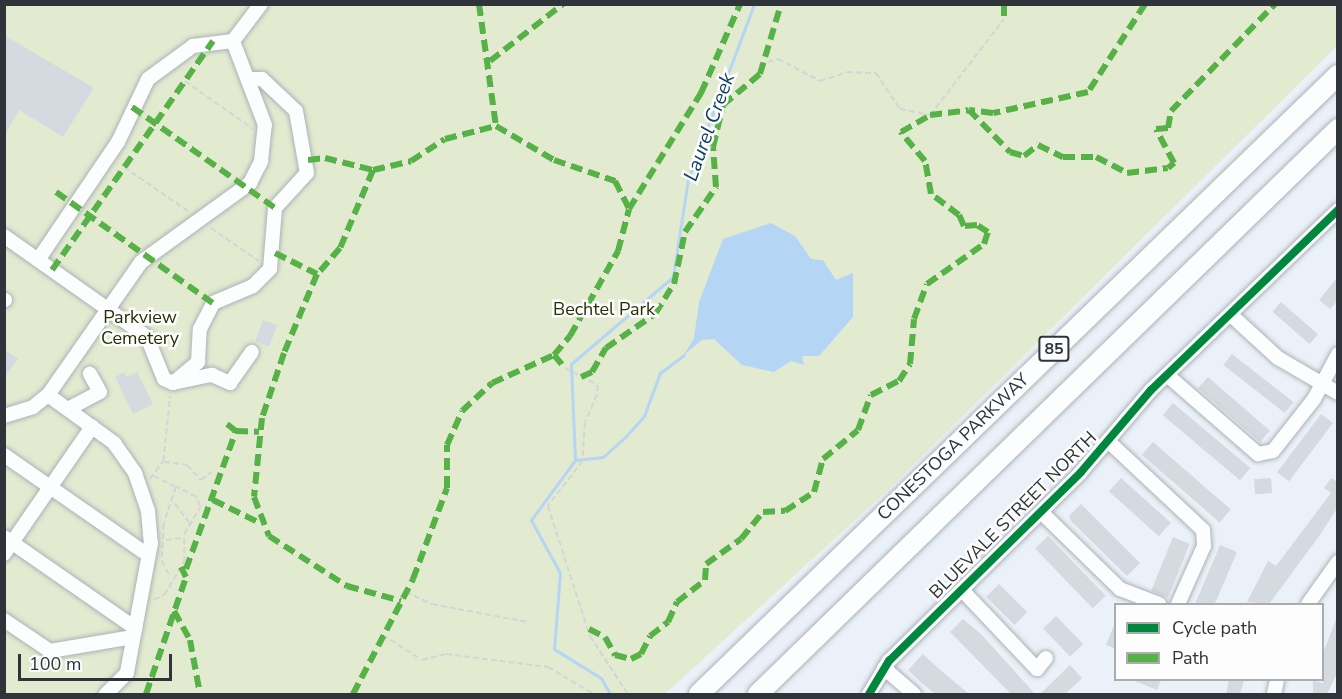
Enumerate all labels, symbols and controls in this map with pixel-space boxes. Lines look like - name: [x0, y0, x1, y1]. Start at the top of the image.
- water label: Laurel Creek: [678, 70, 740, 184]
- park label: Bechtel Park: [553, 298, 655, 320]
- park label: Parkview Cemetery: [101, 307, 179, 350]
- road number: 85: [1038, 336, 1070, 362]
- street label: CONESTOGA PARKWAY: [873, 369, 1033, 525]
- street label: BLUEVALE STREET NORTH: [925, 427, 1101, 603]
- legend: [1114, 603, 1324, 681]
- text: Cycle path: [1172, 616, 1257, 640]
- scale bar: [21, 642, 176, 680]
- text: Path: [1172, 646, 1209, 670]
- text: 100 m: [29, 652, 81, 676]

